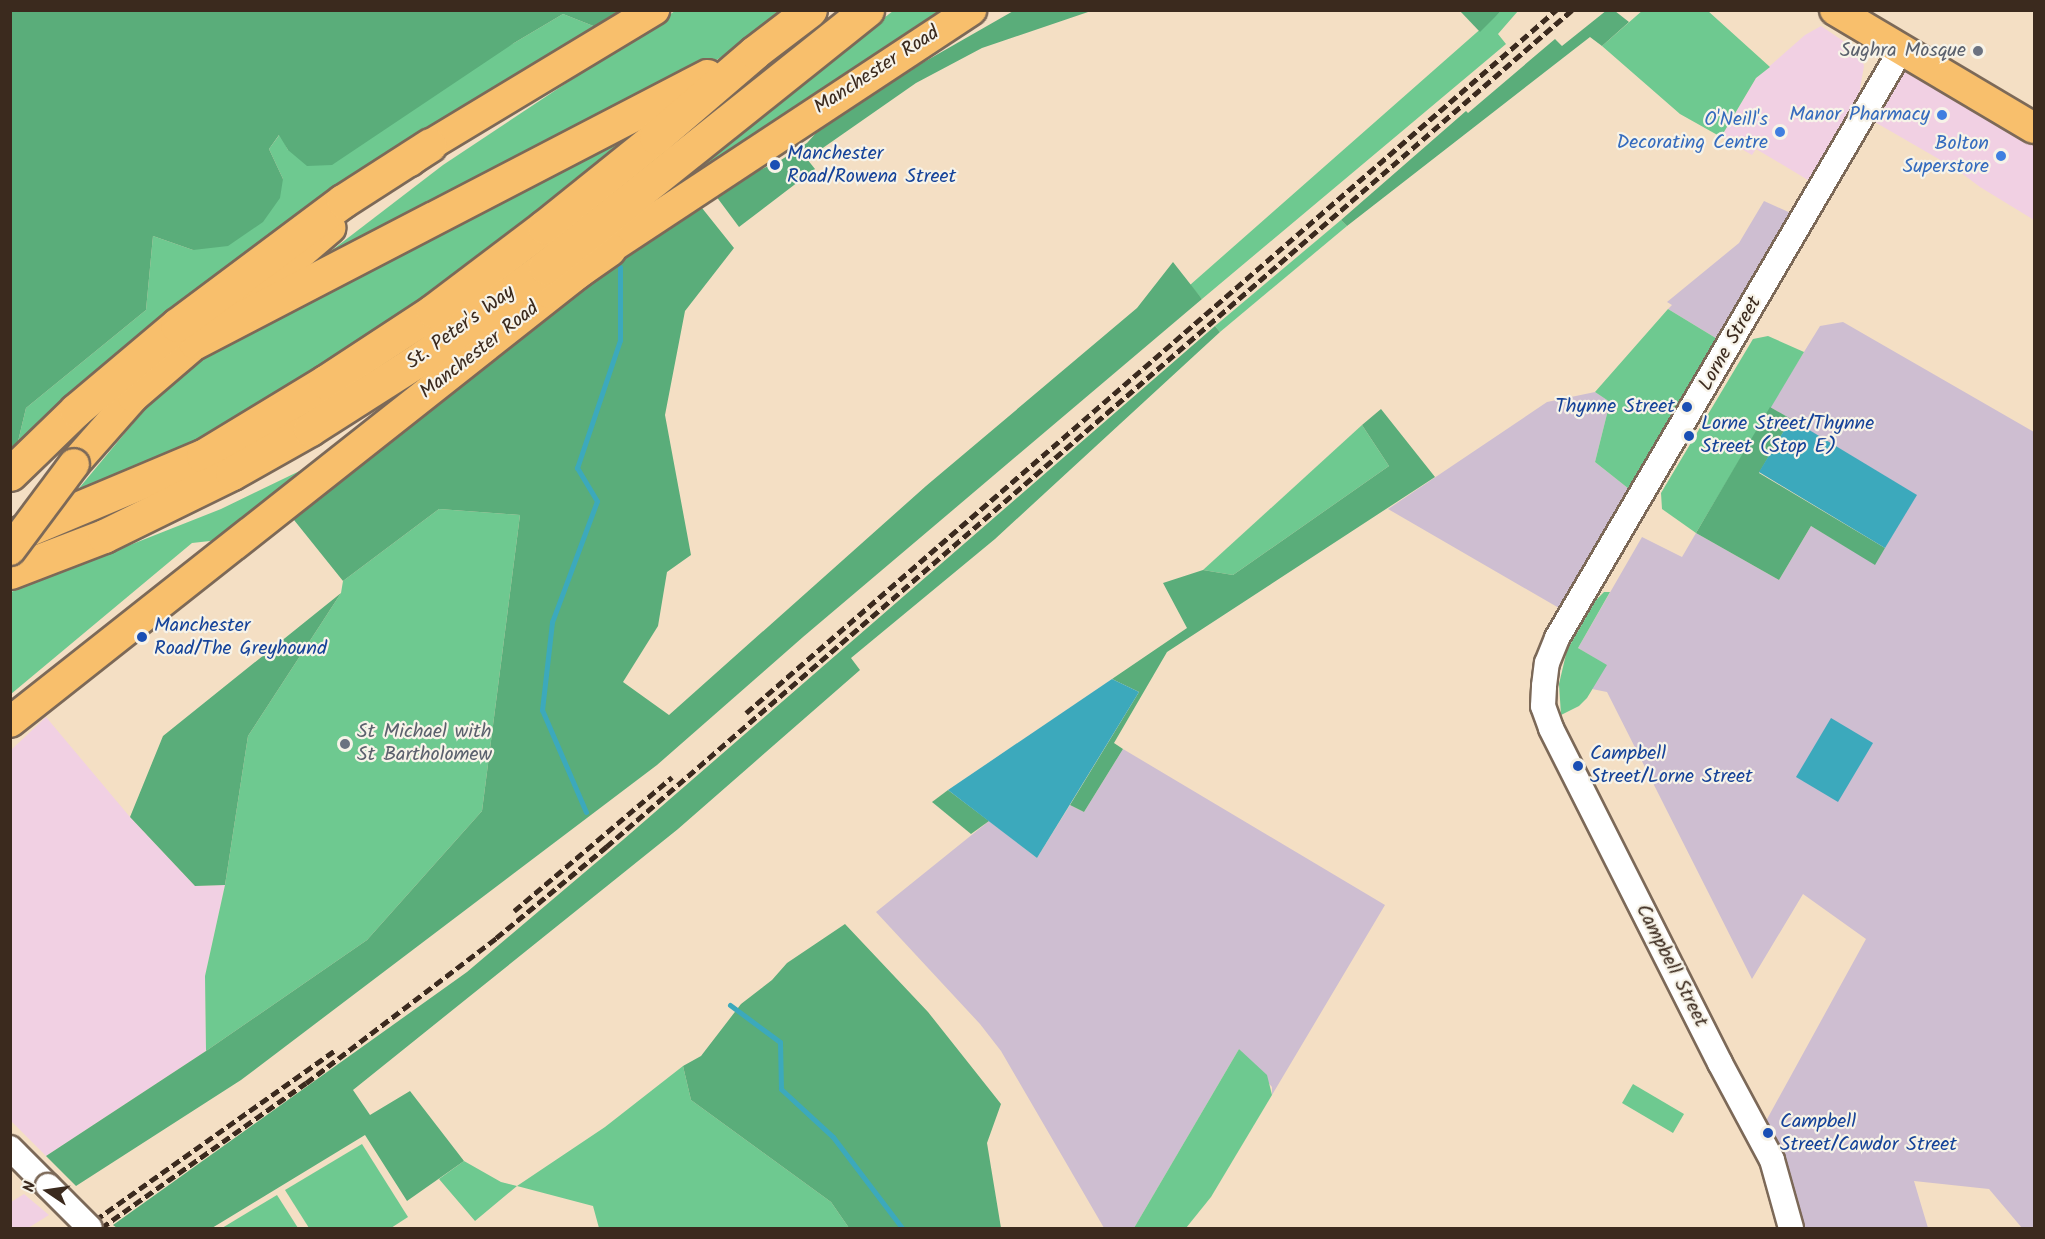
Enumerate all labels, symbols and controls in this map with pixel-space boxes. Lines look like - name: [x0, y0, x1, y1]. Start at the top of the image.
- street label: Manchester Road: [810, 22, 944, 120]
- place label: Sughra Mosque: [1840, 39, 1966, 63]
- marker: Sughra Mosque: [1971, 44, 1985, 58]
- place label: Manor Pharmacy: [1789, 103, 1930, 127]
- place label: O'Neill's Decorating Centre: [1616, 108, 1768, 155]
- marker: Manor Pharmacy: [1935, 108, 1949, 122]
- marker: O'Neill's Decorating Centre: [1773, 125, 1787, 139]
- place label: Bolton Superstore: [1903, 132, 1989, 179]
- place label: Manchester Road/Rowena Street: [787, 142, 956, 189]
- marker: Bolton Superstore: [1994, 149, 2008, 163]
- marker: Manchester Road/Rowena Street: [768, 158, 782, 172]
- street label: St. Peter's Way: [402, 281, 520, 375]
- street label: Lorne Street: [1694, 293, 1768, 395]
- street label: Manchester Road: [416, 297, 544, 405]
- place label: Thynne Street: [1555, 395, 1675, 419]
- marker: Thynne Street: [1680, 400, 1694, 414]
- place label: Lorne Street/Thynne Street (Stop E): [1701, 412, 1874, 459]
- marker: Lorne Street/Thynne Street (Stop E): [1682, 429, 1696, 443]
- place label: Manchester Road/The Greyhound: [154, 614, 327, 661]
- marker: Manchester Road/The Greyhound: [135, 630, 149, 644]
- place label: St Michael with St Bartholomew: [357, 720, 492, 767]
- marker: St Michael with St Bartholomew: [338, 737, 352, 751]
- place label: Campbell Street/Lorne Street: [1590, 742, 1753, 789]
- marker: Campbell Street/Lorne Street: [1571, 759, 1585, 773]
- street label: Campbell Street: [1630, 900, 1712, 1032]
- place label: Campbell Street/Cawdor Street: [1780, 1110, 1957, 1157]
- marker: Campbell Street/Cawdor Street: [1761, 1126, 1775, 1140]
- north arrow: [18, 1161, 78, 1221]
- text: N: [17, 1179, 43, 1195]

